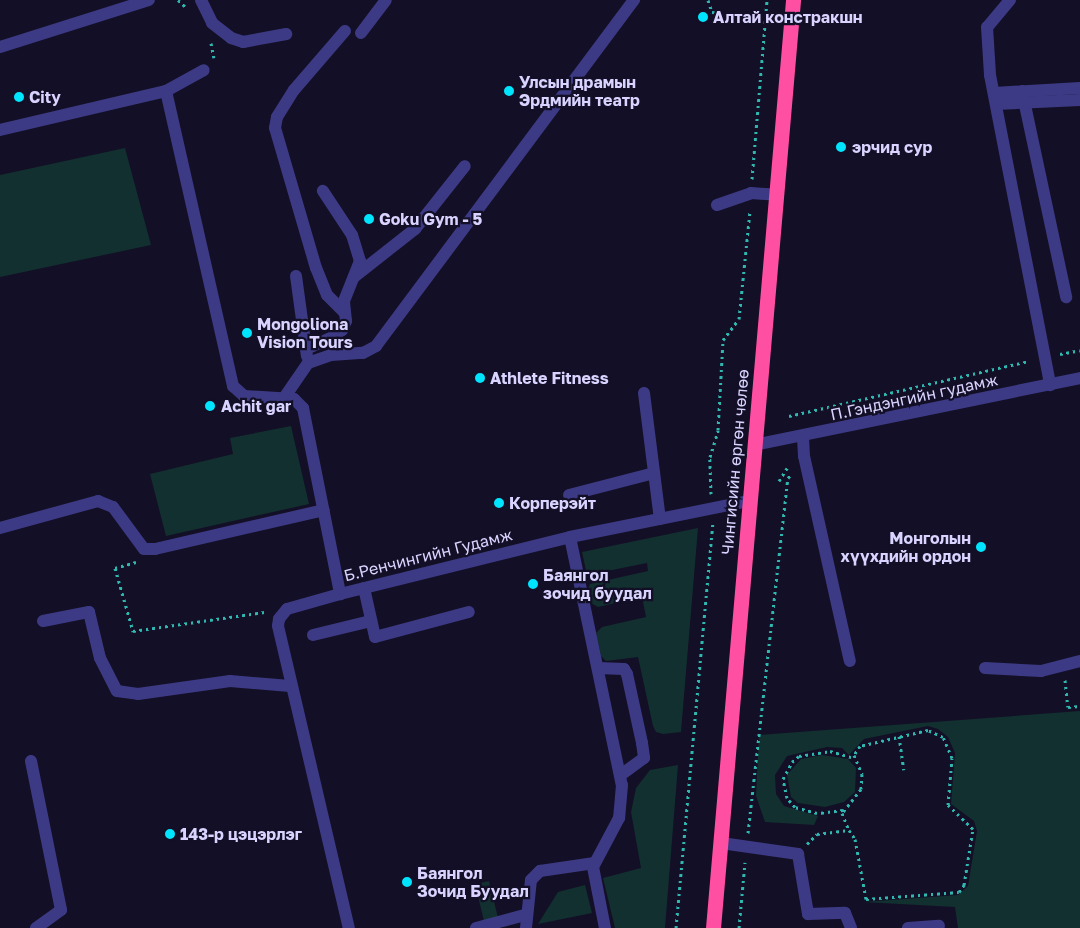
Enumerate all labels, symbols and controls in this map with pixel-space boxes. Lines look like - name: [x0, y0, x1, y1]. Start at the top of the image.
- place label: Алтай констракшн: [713, 7, 863, 27]
- marker: Алтай констракшн: [697, 11, 709, 23]
- place label: Улсын драмын Эрдмийн театр: [519, 72, 640, 110]
- marker: Улсын драмын Эрдмийн театр: [503, 85, 515, 97]
- place label: City: [29, 87, 61, 107]
- marker: City: [13, 91, 25, 103]
- place label: эрчид сур: [852, 137, 932, 157]
- marker: эрчид сур: [834, 140, 848, 154]
- place label: Goku Gym - 5: [379, 209, 482, 229]
- marker: Goku Gym - 5: [363, 213, 375, 225]
- place label: Mongoliona Vision Tours: [257, 314, 353, 352]
- marker: Mongoliona Vision Tours: [241, 327, 253, 339]
- place label: Athlete Fitness: [490, 368, 609, 388]
- street label: Чингисийн өргөн чөлөө: [717, 368, 753, 556]
- street label: П.Гэндэнгийн гудамж: [829, 370, 999, 424]
- marker: Athlete Fitness: [474, 372, 486, 384]
- place label: Achit gar: [221, 396, 291, 416]
- marker: Achit gar: [203, 399, 217, 413]
- place label: Корперэйт: [509, 493, 596, 513]
- marker: Корперэйт: [493, 497, 505, 509]
- street label: Б.Ренчингийн Гудамж: [342, 525, 514, 585]
- place label: Монголын хүүхдийн ордон: [841, 528, 971, 566]
- marker: Монголын хүүхдийн ордон: [975, 541, 987, 553]
- place label: Баянгол зочид буудал: [543, 565, 652, 603]
- marker: Баянгол зочид буудал: [527, 578, 539, 590]
- place label: 143-р цэцэрлэг: [180, 824, 302, 844]
- marker: 143-р цэцэрлэг: [164, 828, 176, 840]
- place label: Баянгол Зочид Буудал: [417, 863, 529, 901]
- marker: Баянгол Зочид Буудал: [401, 876, 413, 888]

